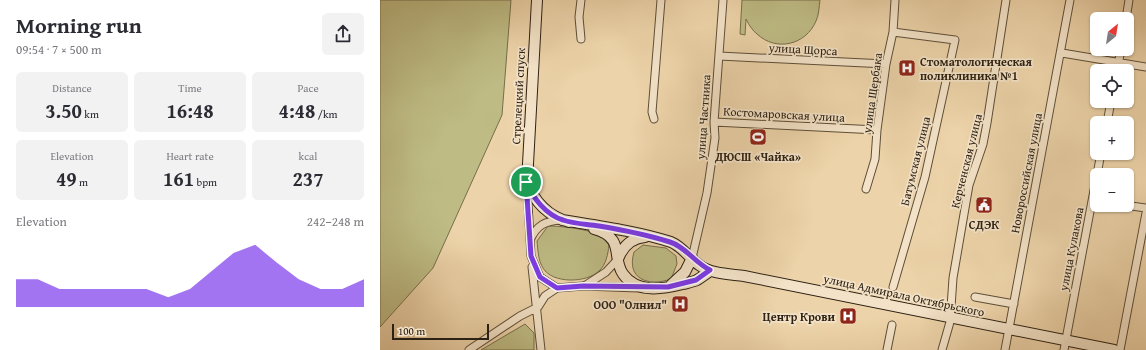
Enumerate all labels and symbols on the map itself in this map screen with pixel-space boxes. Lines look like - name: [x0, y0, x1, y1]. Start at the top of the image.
- north arrow: [1090, 12, 1134, 56]
- street label: улица Щорса: [767, 39, 838, 59]
- street label: Стрелецкий спуск: [507, 47, 529, 145]
- street label: улица Щербака: [858, 51, 886, 135]
- place label: Стоматологическая поликлиника №1: [920, 53, 1032, 84]
- hospital icon: Стоматологическая поликлиника №1: [897, 58, 917, 78]
- street label: улица Частника: [691, 74, 714, 161]
- street label: Костомаровская улица: [723, 102, 846, 126]
- street label: Новороссийская улица: [1006, 111, 1046, 235]
- street label: Керченская улица: [946, 112, 986, 210]
- street label: Батумская улица: [896, 114, 934, 207]
- sports icon: ДЮСШ «Чайка»: [748, 127, 768, 147]
- place label: ДЮСШ «Чайка»: [714, 148, 801, 165]
- pin: [509, 165, 543, 199]
- public building icon: СДЭК: [974, 195, 994, 215]
- street label: улица Кулакова: [1054, 205, 1087, 293]
- place label: СДЭК: [969, 216, 999, 233]
- street label: улица Адмирала Октябрьского: [821, 269, 986, 320]
- hospital icon: ООО "Олнил": [670, 294, 690, 314]
- place label: ООО "Олнил": [594, 296, 667, 313]
- hospital icon: Центр Крови: [838, 306, 858, 326]
- place label: Центр Крови: [763, 308, 835, 325]
- scale bar: [392, 322, 489, 341]

